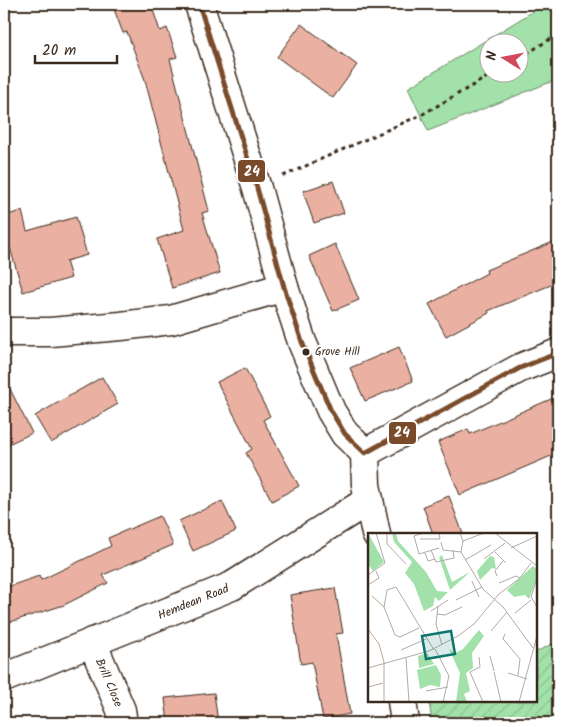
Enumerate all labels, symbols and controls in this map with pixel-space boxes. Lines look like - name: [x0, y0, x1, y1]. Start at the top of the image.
- scale bar: [35, 32, 118, 64]
- north arrow: [480, 32, 530, 82]
- text: 20 m: [42, 39, 76, 63]
- text: N: [481, 49, 504, 62]
- line badge: 24: [237, 159, 266, 183]
- text: 24: [244, 161, 260, 183]
- place label: Grove Hill: [315, 343, 360, 361]
- marker: Grove Hill: [301, 347, 311, 357]
- line badge: 24: [388, 421, 417, 445]
- text: 24: [394, 422, 410, 444]
- inset map: [368, 533, 537, 702]
- street label: Hemdean Road: [155, 578, 233, 625]
- street label: Brill Close: [90, 655, 128, 710]

